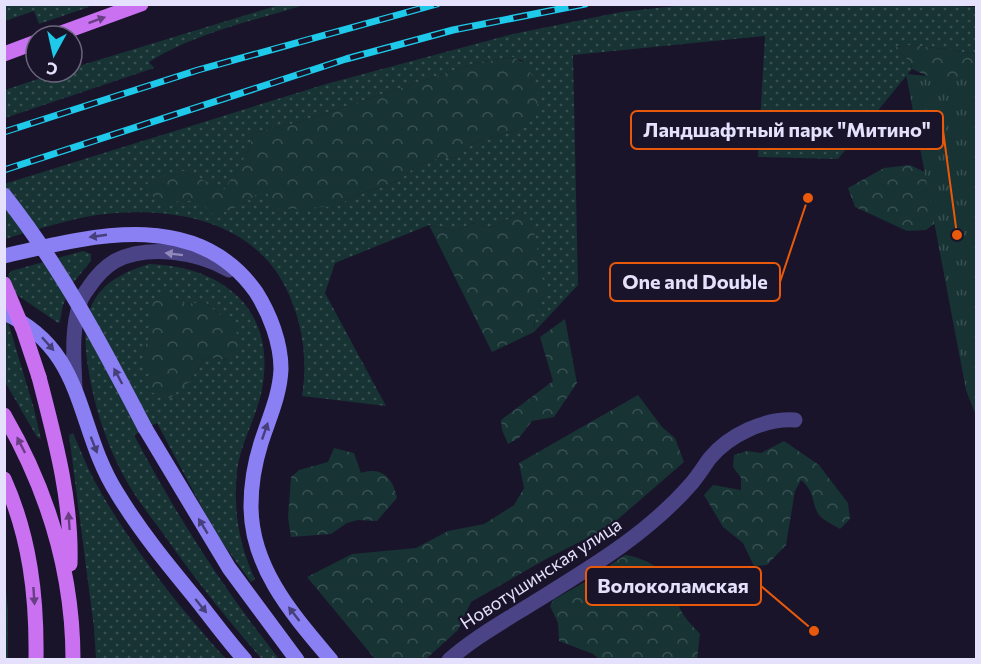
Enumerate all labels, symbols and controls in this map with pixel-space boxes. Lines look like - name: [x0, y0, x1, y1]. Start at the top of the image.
- one-way arrow: [88, 15, 106, 25]
- north arrow: [24, 24, 84, 84]
- text: С: [45, 59, 59, 80]
- callout: Ландшафтный парк "Митино": [631, 111, 943, 149]
- text: Ландшафтный парк "Митино": [643, 117, 931, 141]
- one-way arrow: [88, 232, 107, 241]
- one-way arrow: [164, 249, 183, 258]
- callout: One and Double: [610, 263, 780, 301]
- text: One and Double: [622, 269, 768, 293]
- one-way arrow: [41, 336, 55, 351]
- one-way arrow: [113, 368, 123, 385]
- one-way arrow: [260, 422, 270, 440]
- one-way arrow: [16, 436, 26, 453]
- one-way arrow: [89, 436, 99, 454]
- one-way arrow: [64, 511, 74, 530]
- street label: Новотушинская улица: [456, 513, 625, 634]
- one-way arrow: [198, 518, 209, 534]
- callout: Волоколамская: [586, 567, 761, 605]
- text: Волоколамская: [597, 573, 749, 597]
- one-way arrow: [29, 587, 39, 606]
- one-way arrow: [195, 599, 207, 614]
- one-way arrow: [289, 607, 301, 622]

